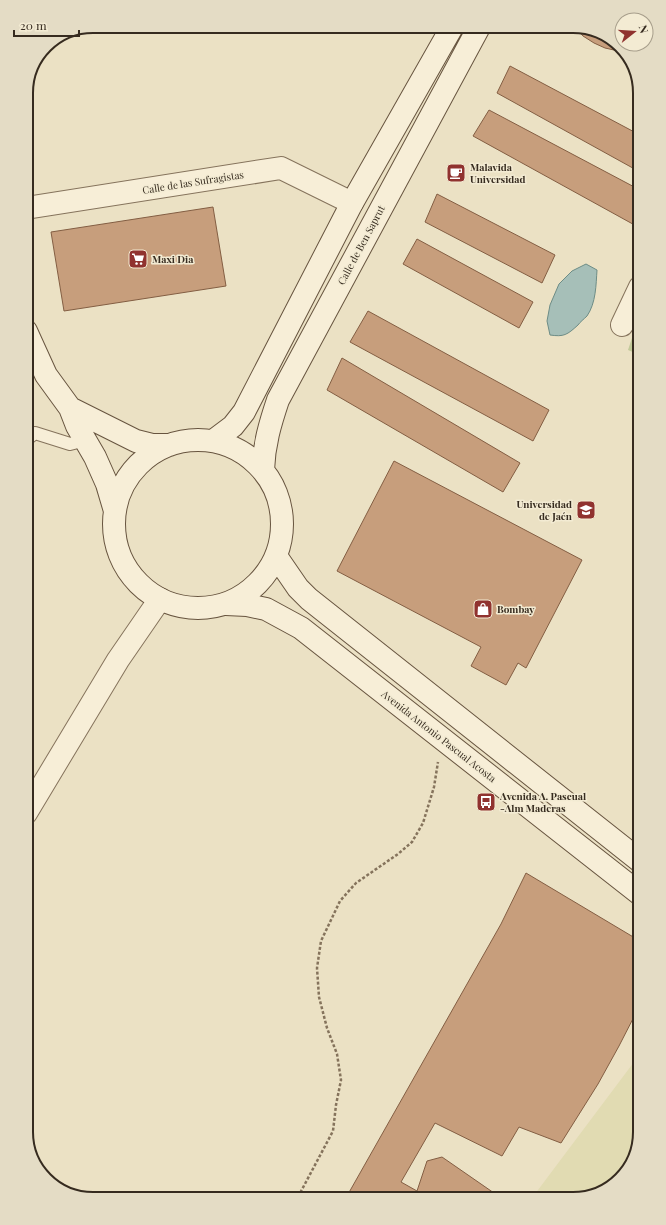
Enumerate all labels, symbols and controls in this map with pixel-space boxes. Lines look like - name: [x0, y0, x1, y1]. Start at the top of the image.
- scale bar: [14, 12, 79, 38]
- north arrow: [614, 12, 654, 52]
- text: 20 m: [20, 17, 47, 33]
- text: N: [636, 23, 652, 35]
- place label: Malavida Universidad: [470, 160, 525, 186]
- cafe icon: Malavida Universidad: [445, 162, 467, 184]
- street label: Calle de las Sufragistas: [141, 167, 245, 197]
- street label: Calle de Ben Saprut: [334, 202, 388, 287]
- supermarket icon: Maxi Dia: [127, 248, 149, 270]
- place label: Maxi Dia: [152, 252, 194, 266]
- place label: Universidad de Jaén: [517, 497, 573, 523]
- school or university icon: Universidad de Jaén: [575, 499, 597, 521]
- shop icon: Bombay: [472, 598, 494, 620]
- place label: Bombay: [497, 602, 535, 616]
- street label: Avenida Antonio Pascual Acosta: [378, 686, 499, 785]
- place label: Avenida A. Pascual -Alm Maderas: [499, 789, 586, 815]
- bus stop icon: Avenida A. Pascual -Alm Maderas: [475, 791, 497, 813]

